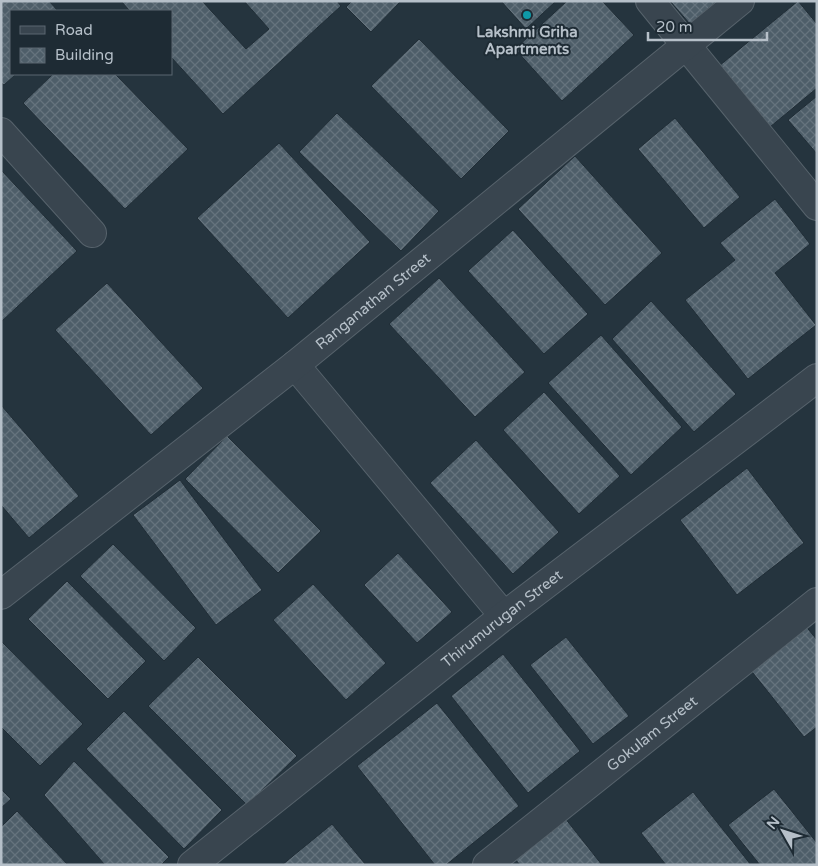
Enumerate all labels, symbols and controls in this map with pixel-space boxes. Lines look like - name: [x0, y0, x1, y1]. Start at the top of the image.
- marker: Lakshmi Griha Apartments: [521, 9, 533, 21]
- legend: [10, 10, 172, 75]
- scale bar: [648, 10, 767, 42]
- text: 20 m: [656, 18, 693, 36]
- text: Road: [55, 21, 93, 39]
- place label: Lakshmi Griha Apartments: [476, 23, 578, 59]
- text: Building: [55, 46, 114, 64]
- street label: Ranganathan Street: [312, 249, 434, 353]
- street label: Thirumurugan Street: [438, 566, 566, 671]
- street label: Gokulam Street: [603, 692, 701, 775]
- north arrow: [758, 806, 808, 856]
- text: N: [763, 813, 783, 833]

